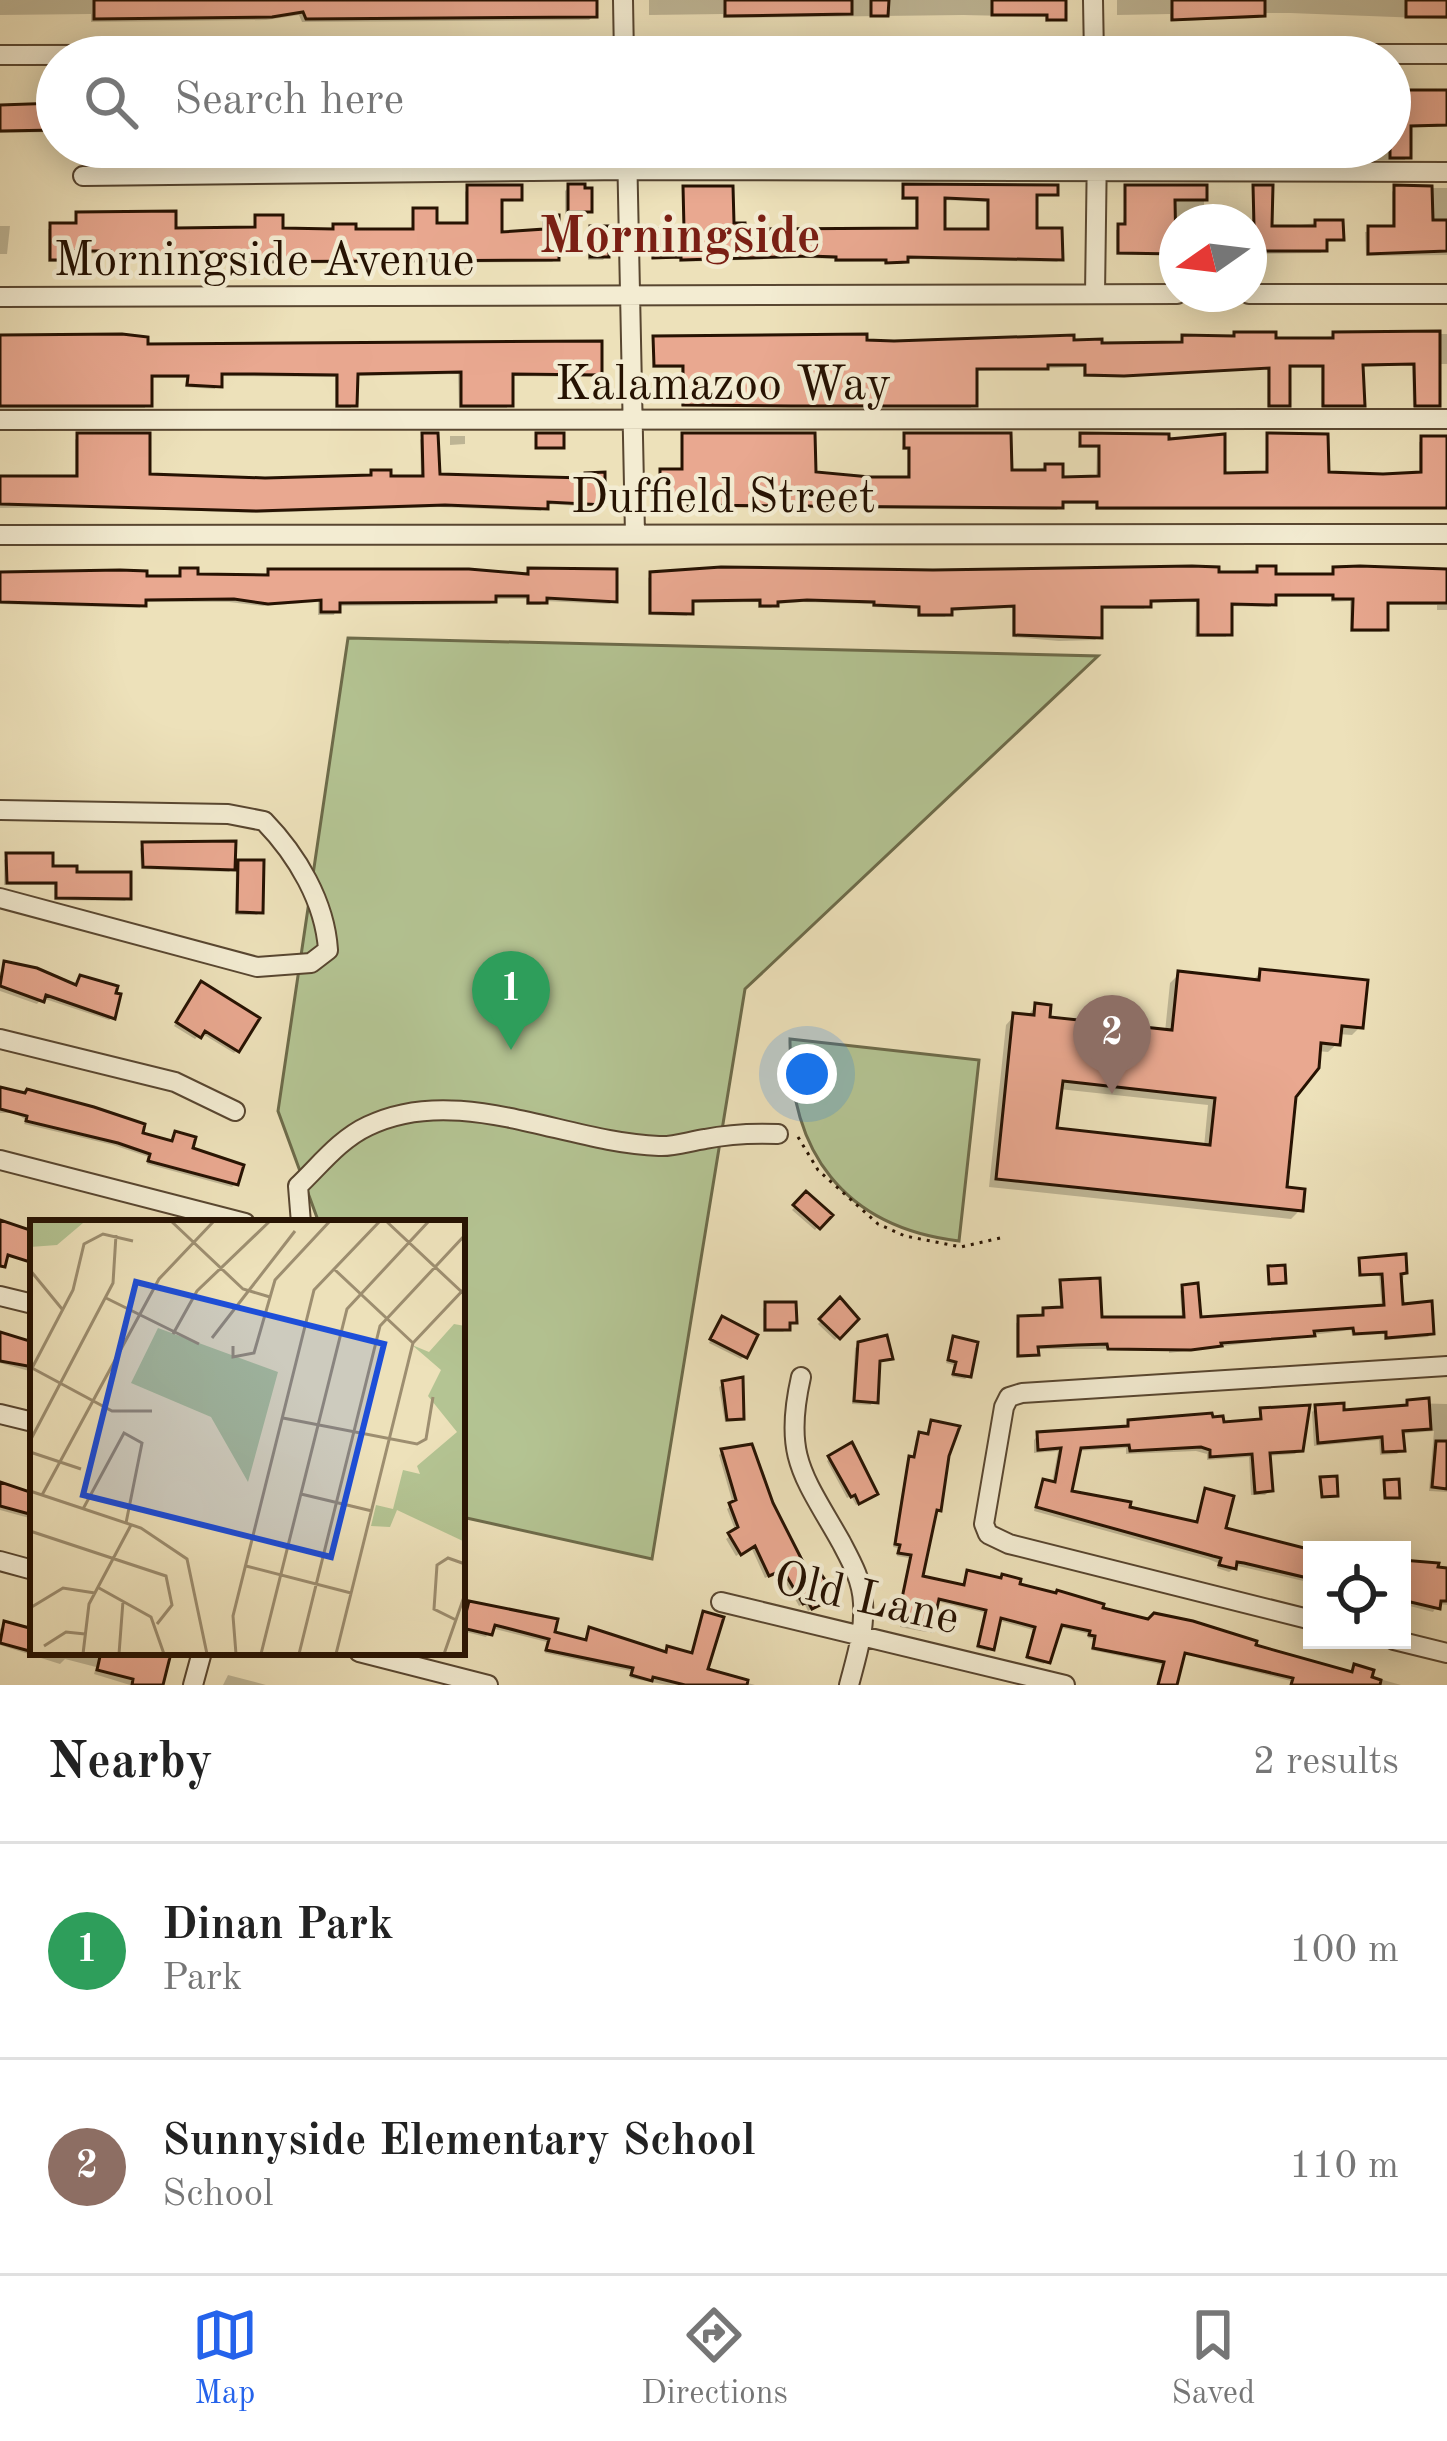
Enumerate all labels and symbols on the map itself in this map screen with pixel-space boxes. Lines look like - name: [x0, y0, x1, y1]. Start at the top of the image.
- north arrow: [1159, 204, 1267, 312]
- district label: Morningside: [539, 213, 821, 265]
- street label: Morningside Avenue: [53, 238, 475, 286]
- street label: Kalamazoo Way: [555, 362, 891, 410]
- street label: Duffield Street: [570, 475, 876, 523]
- pin: 1: [472, 951, 550, 1050]
- pin: 2: [1073, 995, 1151, 1094]
- your location: [777, 1044, 837, 1104]
- inset map: [30, 1220, 465, 1655]
- street label: Old Lane: [769, 1555, 964, 1645]

